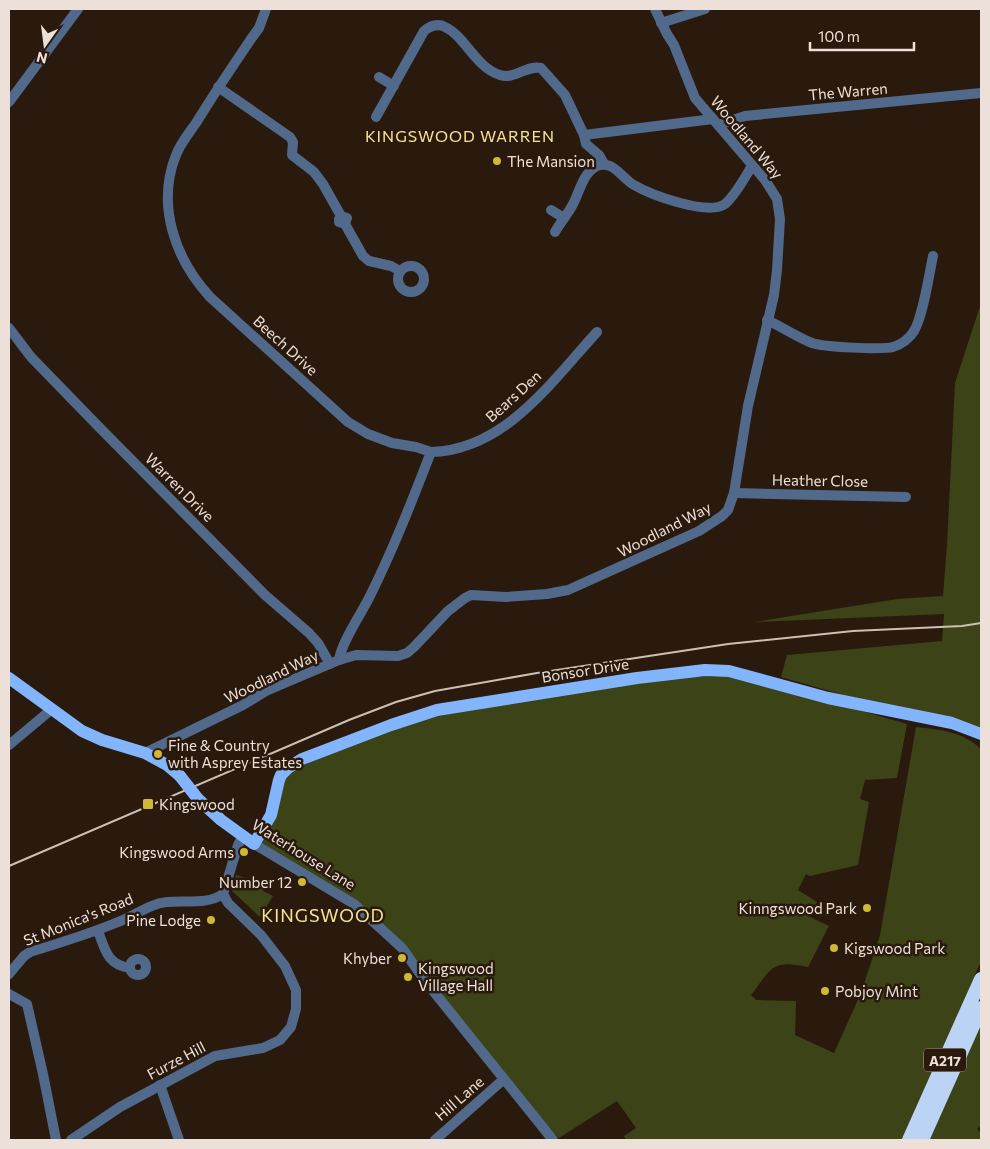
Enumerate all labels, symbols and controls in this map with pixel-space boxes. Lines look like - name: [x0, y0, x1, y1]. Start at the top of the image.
- north arrow: [20, 20, 70, 70]
- scale bar: [810, 20, 914, 52]
- text: 100 m: [818, 27, 860, 45]
- text: N: [35, 49, 49, 68]
- street label: The Warren: [808, 79, 888, 103]
- street label: Woodland Way: [707, 92, 787, 182]
- district label: KINGSWOOD WARREN: [365, 126, 555, 145]
- place label: The Mansion: [507, 152, 595, 170]
- marker: The Mansion: [491, 155, 503, 167]
- street label: Beech Drive: [250, 311, 322, 379]
- street label: Bears Den: [482, 366, 544, 426]
- street label: Warren Drive: [142, 449, 218, 525]
- street label: Heather Close: [772, 470, 868, 490]
- street label: Woodland Way: [614, 498, 714, 560]
- street label: Woodland Way: [221, 645, 321, 707]
- street label: Bonsor Drive: [540, 654, 630, 686]
- place label: Fine & Country with Asprey Estates: [168, 736, 302, 771]
- marker: Fine & Country with Asprey Estates: [152, 748, 164, 760]
- place label: Kingswood: [159, 795, 235, 813]
- marker: Kingswood: [141, 797, 155, 811]
- street label: Waterhouse Lane: [249, 815, 359, 893]
- place label: Kingswood Arms: [119, 843, 234, 861]
- marker: Kingswood Arms: [238, 846, 250, 858]
- place label: Number 12: [219, 873, 292, 891]
- marker: Number 12: [296, 876, 308, 888]
- street label: St Monica's Road: [21, 889, 135, 949]
- place label: Kinngswood Park: [739, 899, 857, 917]
- marker: Kinngswood Park: [861, 902, 873, 914]
- district label: KINGSWOOD: [261, 904, 385, 926]
- place label: Pine Lodge: [126, 911, 201, 929]
- marker: Pine Lodge: [205, 914, 217, 926]
- place label: Kigswood Park: [844, 939, 945, 957]
- marker: Kigswood Park: [828, 942, 840, 954]
- place label: Khyber: [343, 949, 392, 967]
- marker: Khyber: [396, 952, 408, 964]
- place label: Kingswood Village Hall: [418, 959, 494, 994]
- marker: Kingswood Village Hall: [402, 971, 414, 983]
- place label: Pobjoy Mint: [835, 982, 918, 1000]
- marker: Pobjoy Mint: [819, 985, 831, 997]
- street label: Furze Hill: [144, 1037, 208, 1083]
- road number: A217: [924, 1048, 966, 1072]
- street label: Hill Lane: [431, 1072, 487, 1124]

